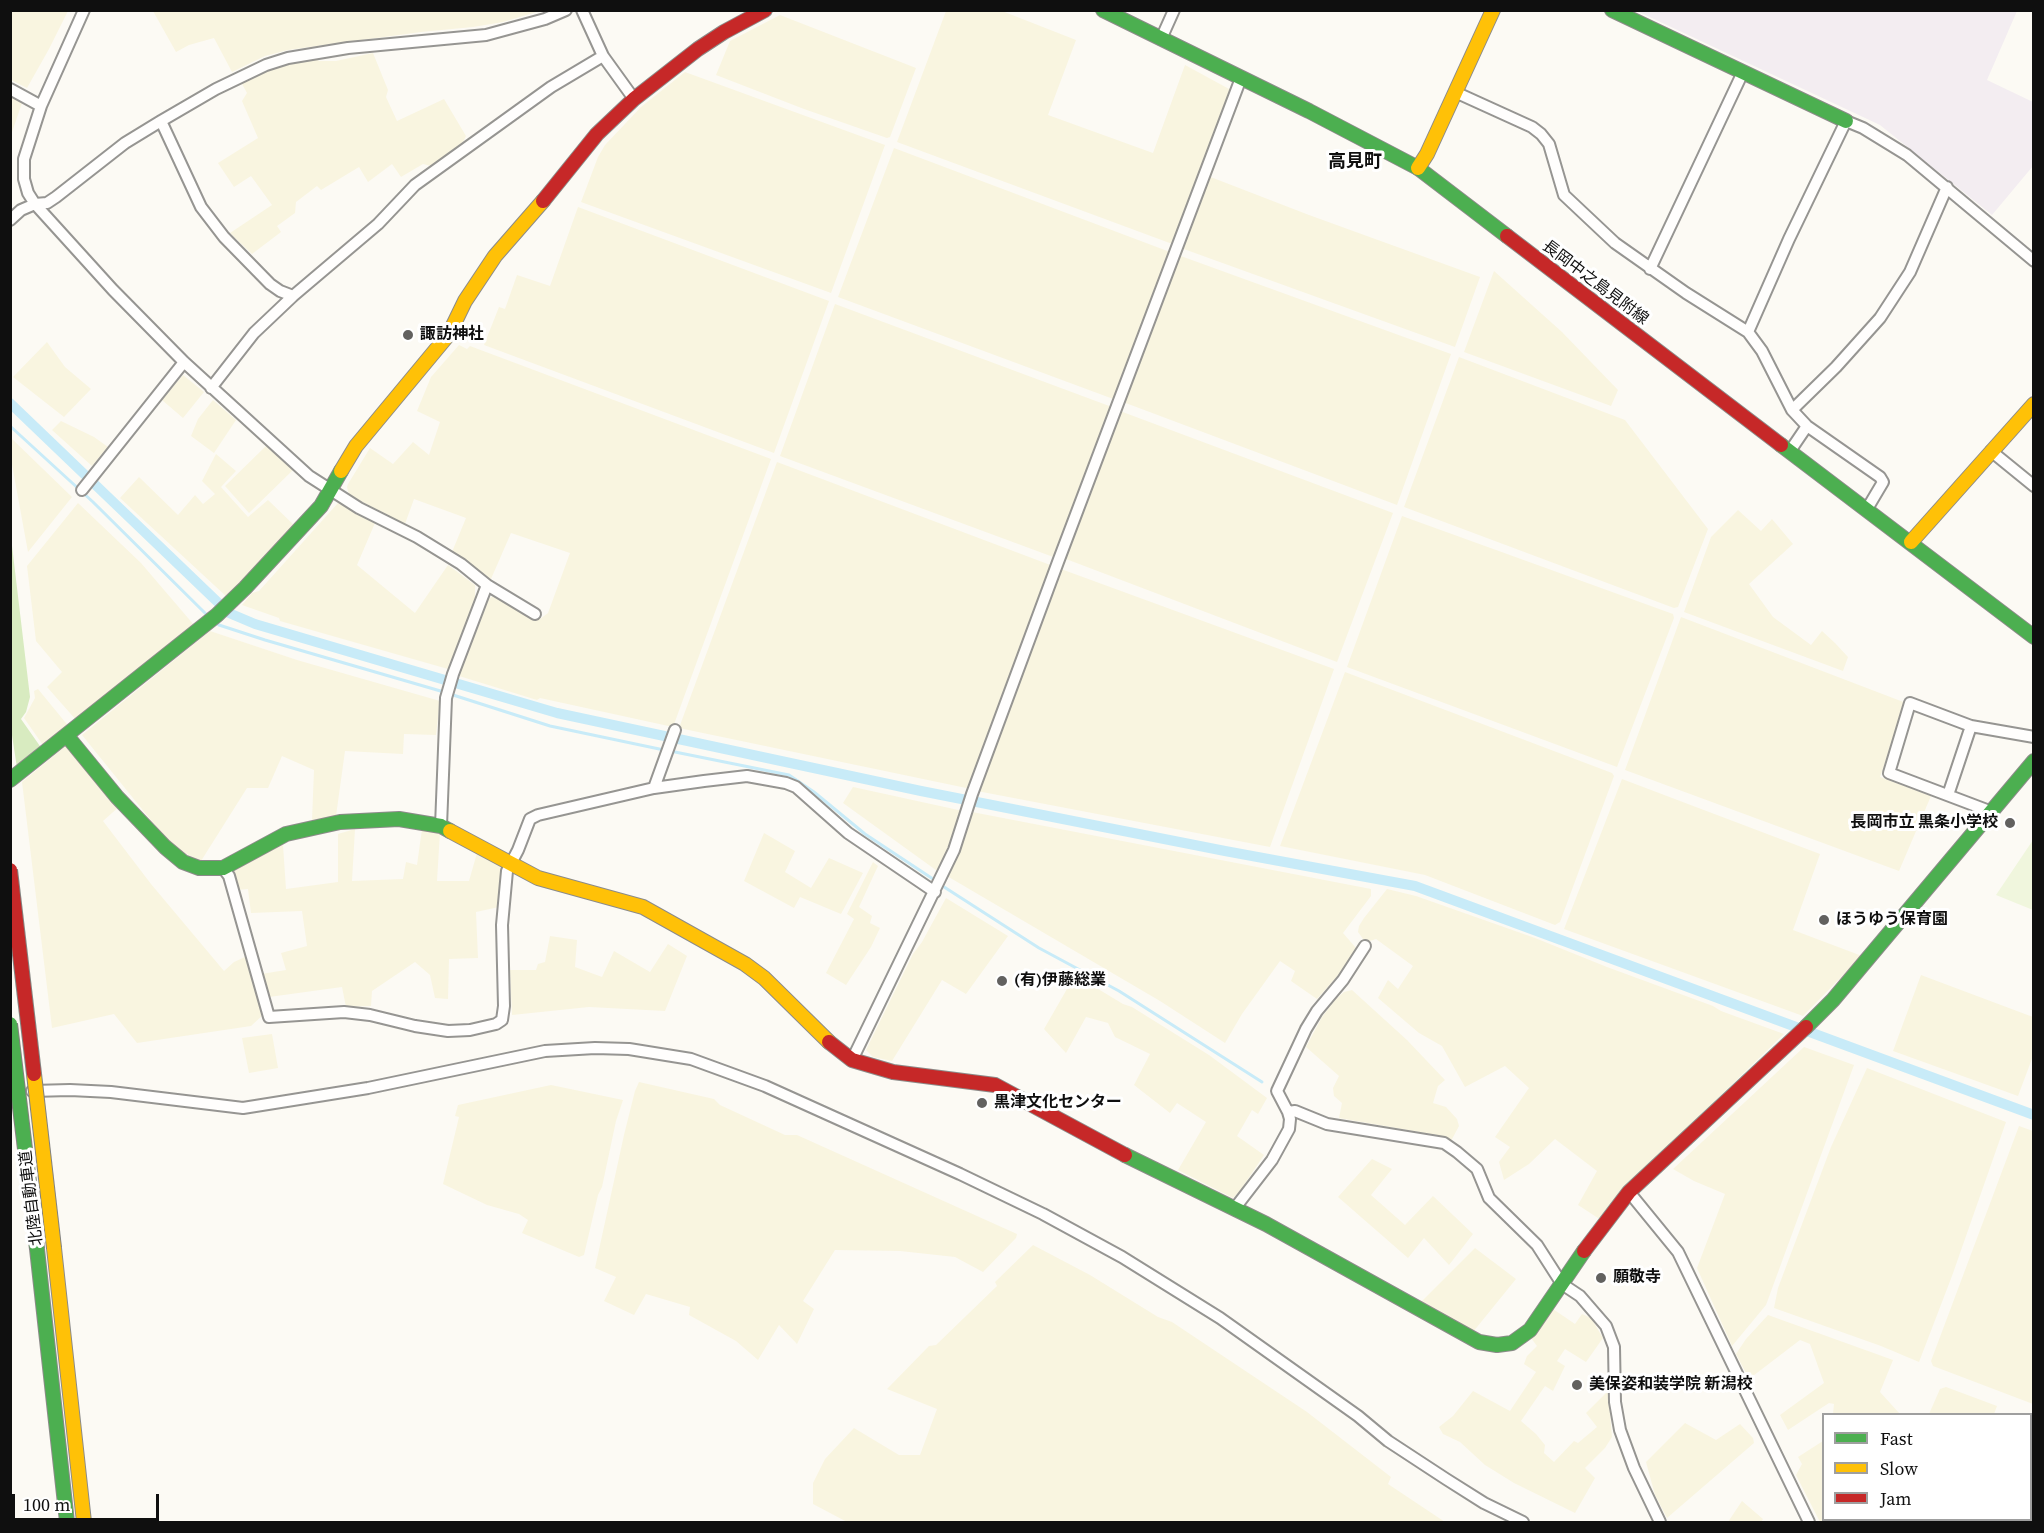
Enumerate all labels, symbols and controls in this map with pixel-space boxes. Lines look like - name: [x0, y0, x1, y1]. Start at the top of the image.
- district label: 高見町: [1328, 151, 1382, 173]
- street label: 長岡中之島見附線: [1538, 237, 1652, 329]
- place label: 諏訪神社: [420, 325, 484, 345]
- marker: 諏訪神社: [401, 328, 415, 342]
- place label: 長岡市立 黒条小学校: [1851, 813, 1998, 833]
- marker: 長岡市立 黒条小学校: [2003, 816, 2017, 830]
- place label: ほうゆう保育園: [1836, 910, 1948, 930]
- marker: ほうゆう保育園: [1817, 913, 1831, 927]
- place label: (有)伊藤総業: [1014, 971, 1106, 991]
- marker: (有)伊藤総業: [995, 974, 1009, 988]
- place label: 黒津文化センター: [994, 1093, 1122, 1113]
- marker: 黒津文化センター: [975, 1096, 989, 1110]
- street label: 北陸自動車道: [17, 1149, 47, 1247]
- place label: 願敬寺: [1613, 1268, 1661, 1288]
- marker: 願敬寺: [1594, 1271, 1608, 1285]
- place label: 美保姿和装学院 新潟校: [1589, 1375, 1752, 1395]
- marker: 美保姿和装学院 新潟校: [1570, 1378, 1584, 1392]
- legend: [1822, 1413, 2032, 1521]
- text: Fast: [1880, 1426, 1913, 1451]
- text: Slow: [1880, 1456, 1918, 1481]
- scale bar: [15, 1482, 162, 1520]
- text: Jam: [1880, 1486, 1912, 1511]
- text: 100 m: [23, 1492, 70, 1517]

